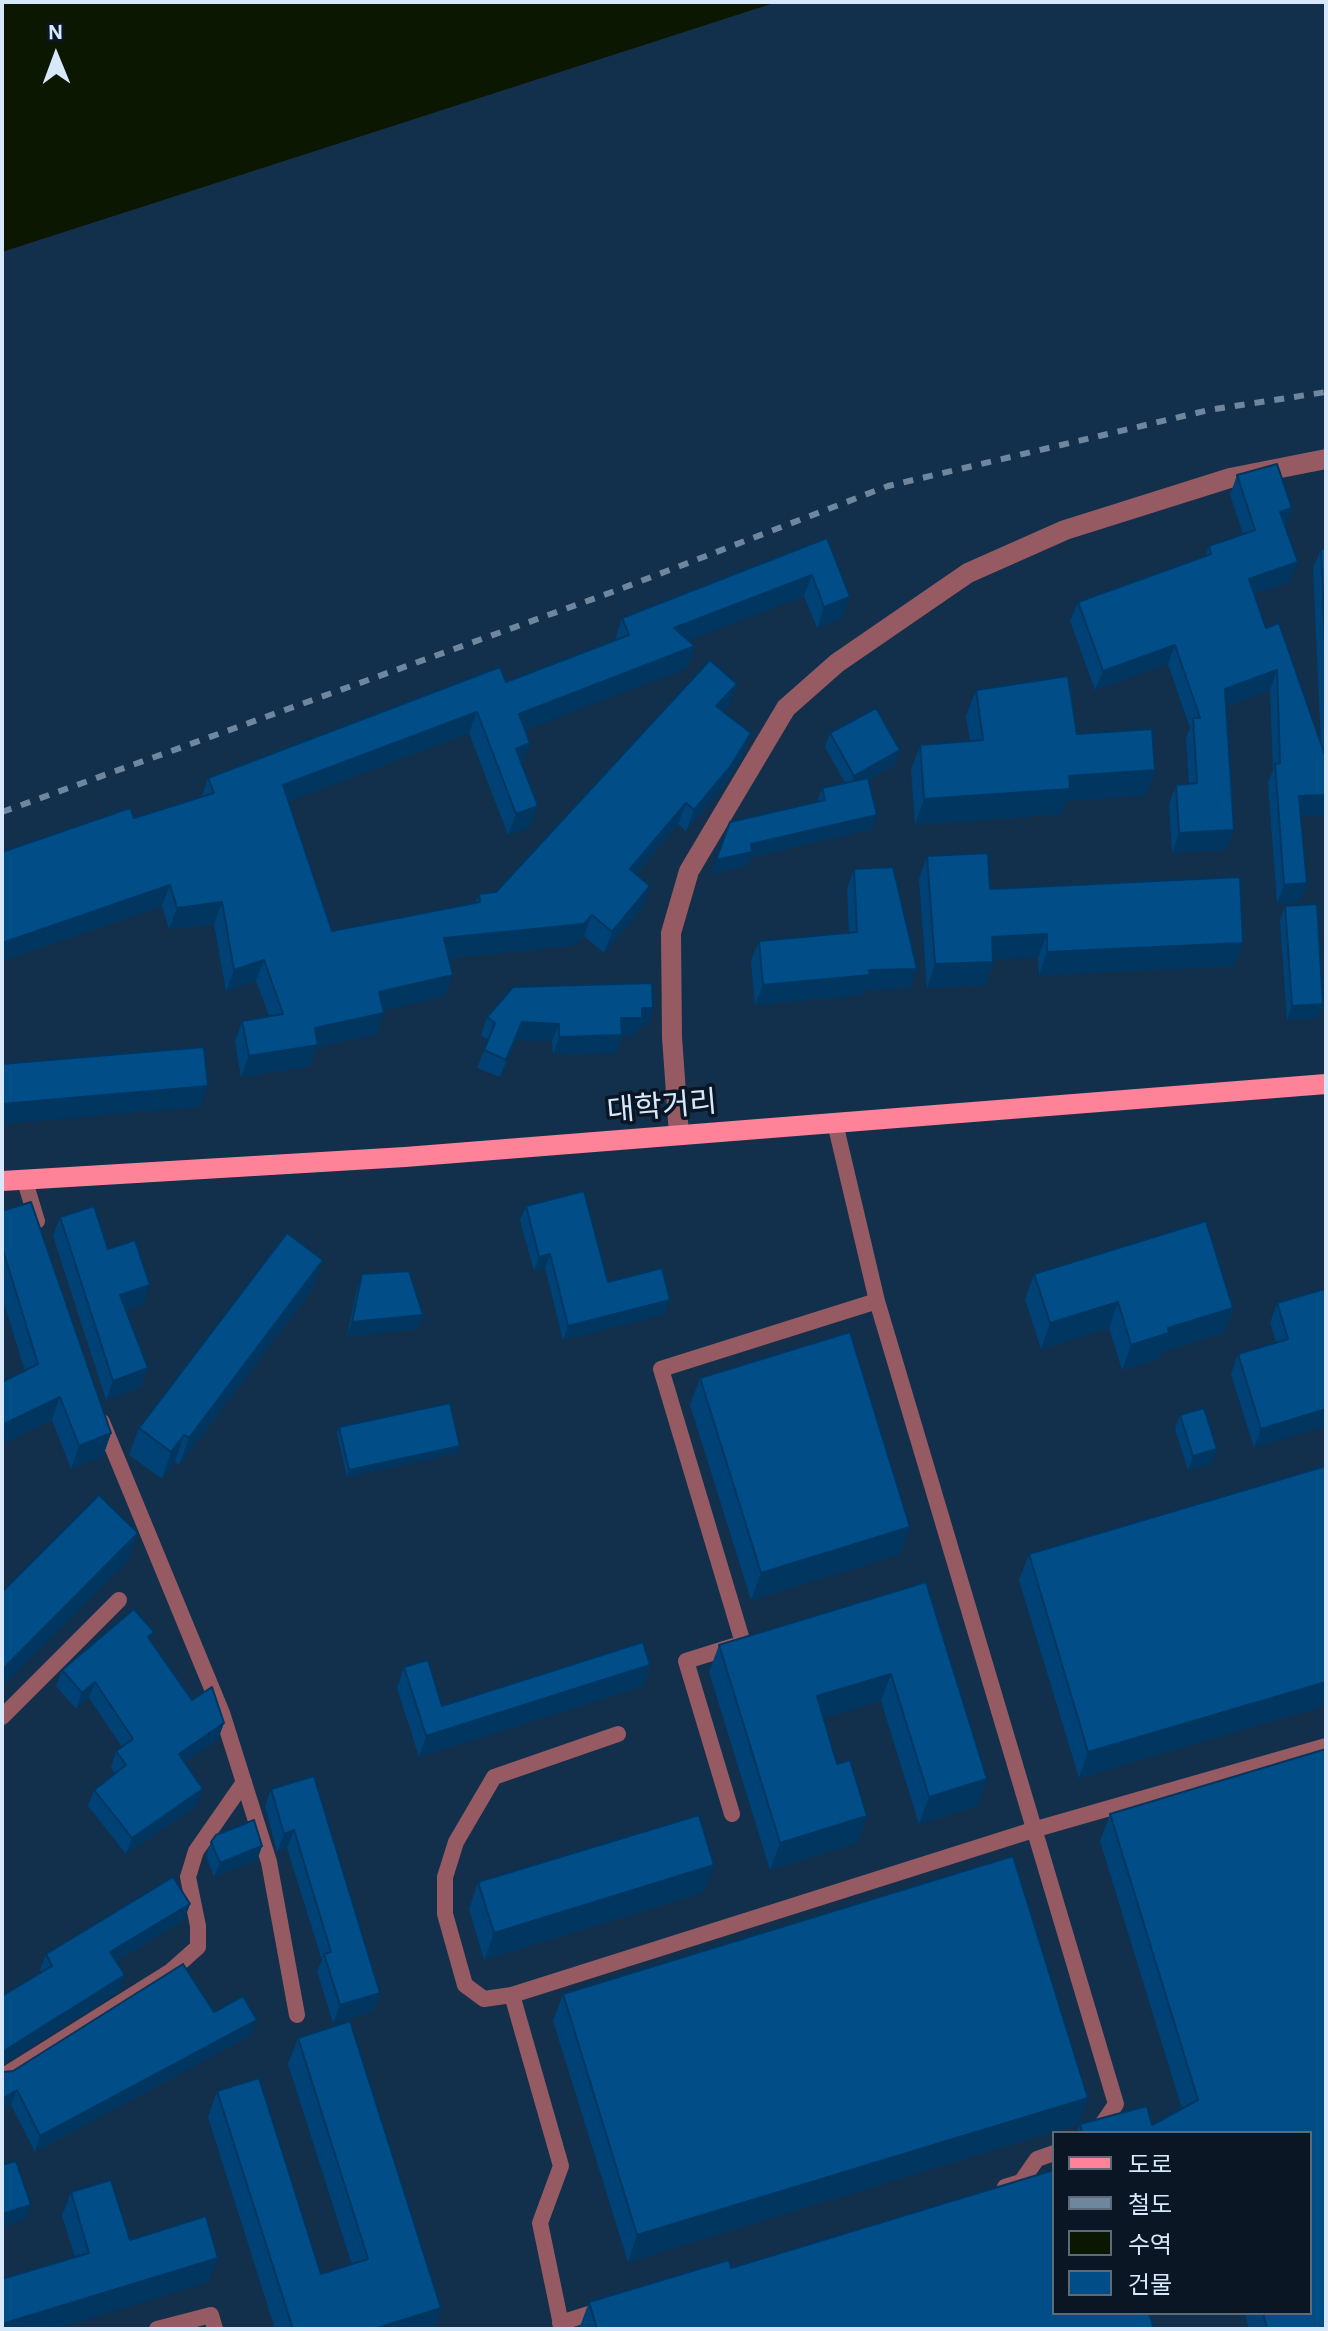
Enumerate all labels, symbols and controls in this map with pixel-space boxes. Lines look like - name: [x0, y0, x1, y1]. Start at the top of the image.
- north arrow: [16, 16, 96, 96]
- text: N: [48, 21, 63, 43]
- street label: 대학거리: [605, 1084, 719, 1130]
- legend: [1052, 2131, 1312, 2315]
- text: 도로: [1128, 2154, 1172, 2178]
- text: 철도: [1128, 2194, 1172, 2218]
- text: 수역: [1128, 2234, 1172, 2258]
- text: 건물: [1128, 2274, 1172, 2298]

